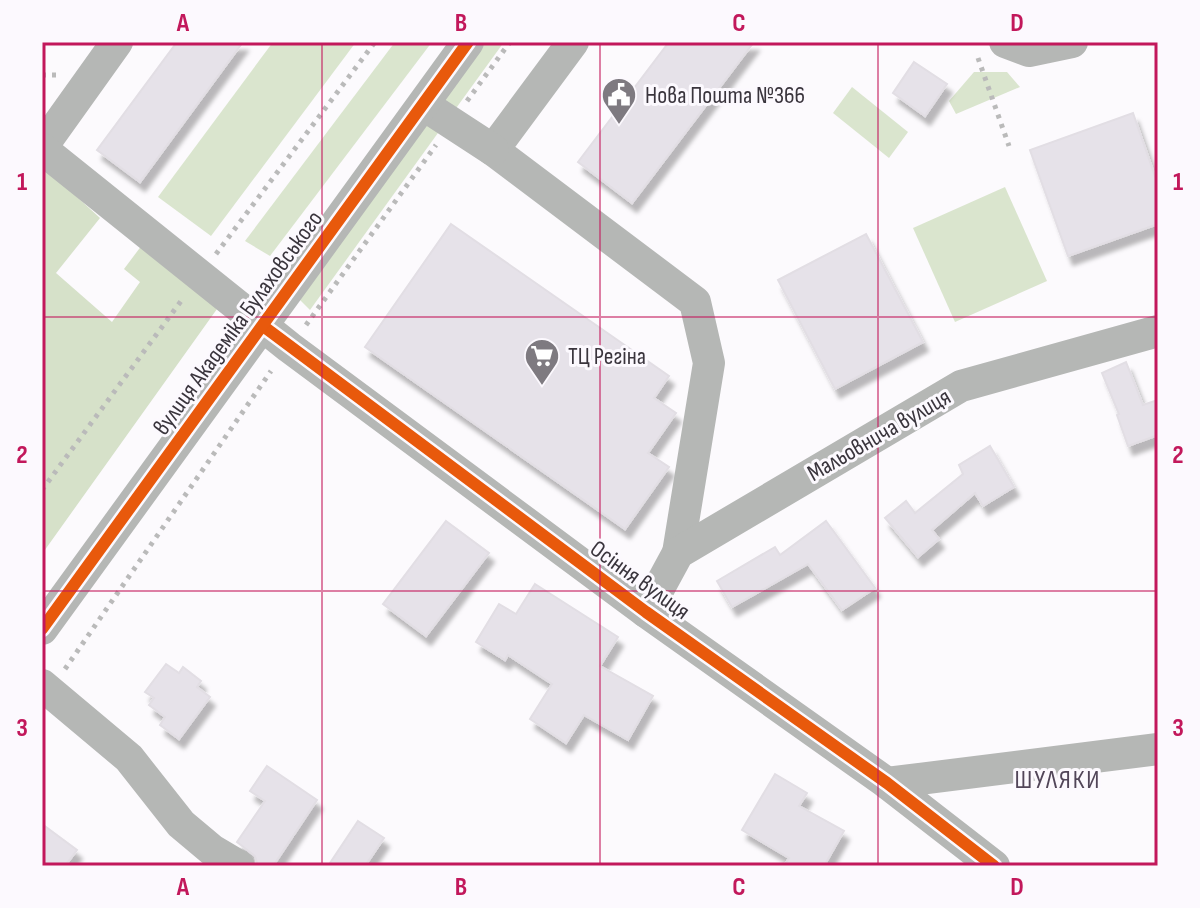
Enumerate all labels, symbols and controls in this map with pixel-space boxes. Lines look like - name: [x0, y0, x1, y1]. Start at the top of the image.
- text: A: [176, 8, 190, 39]
- text: B: [455, 8, 467, 39]
- text: C: [732, 8, 746, 39]
- text: D: [1010, 8, 1024, 39]
- public building icon: Нова Пошта №366: [600, 76, 638, 126]
- place label: Нова Пошта №366: [645, 81, 805, 110]
- text: 1: [17, 167, 27, 198]
- text: 1: [1173, 167, 1183, 198]
- street label: вулиця Академіка Булаховського: [147, 205, 329, 441]
- supermarket icon: ТЦ Регіна: [523, 337, 561, 387]
- place label: ТЦ Регіна: [568, 342, 646, 371]
- street label: Мальовнича вулиця: [802, 382, 956, 488]
- text: 2: [16, 440, 28, 471]
- text: 2: [1172, 440, 1184, 471]
- street label: Осіння вулиця: [584, 534, 696, 626]
- text: 3: [16, 713, 28, 744]
- text: 3: [1172, 713, 1184, 744]
- district label: ШУЛЯКИ: [1014, 765, 1102, 796]
- text: A: [176, 872, 190, 903]
- text: B: [455, 872, 467, 903]
- text: C: [732, 872, 746, 903]
- text: D: [1010, 872, 1024, 903]

